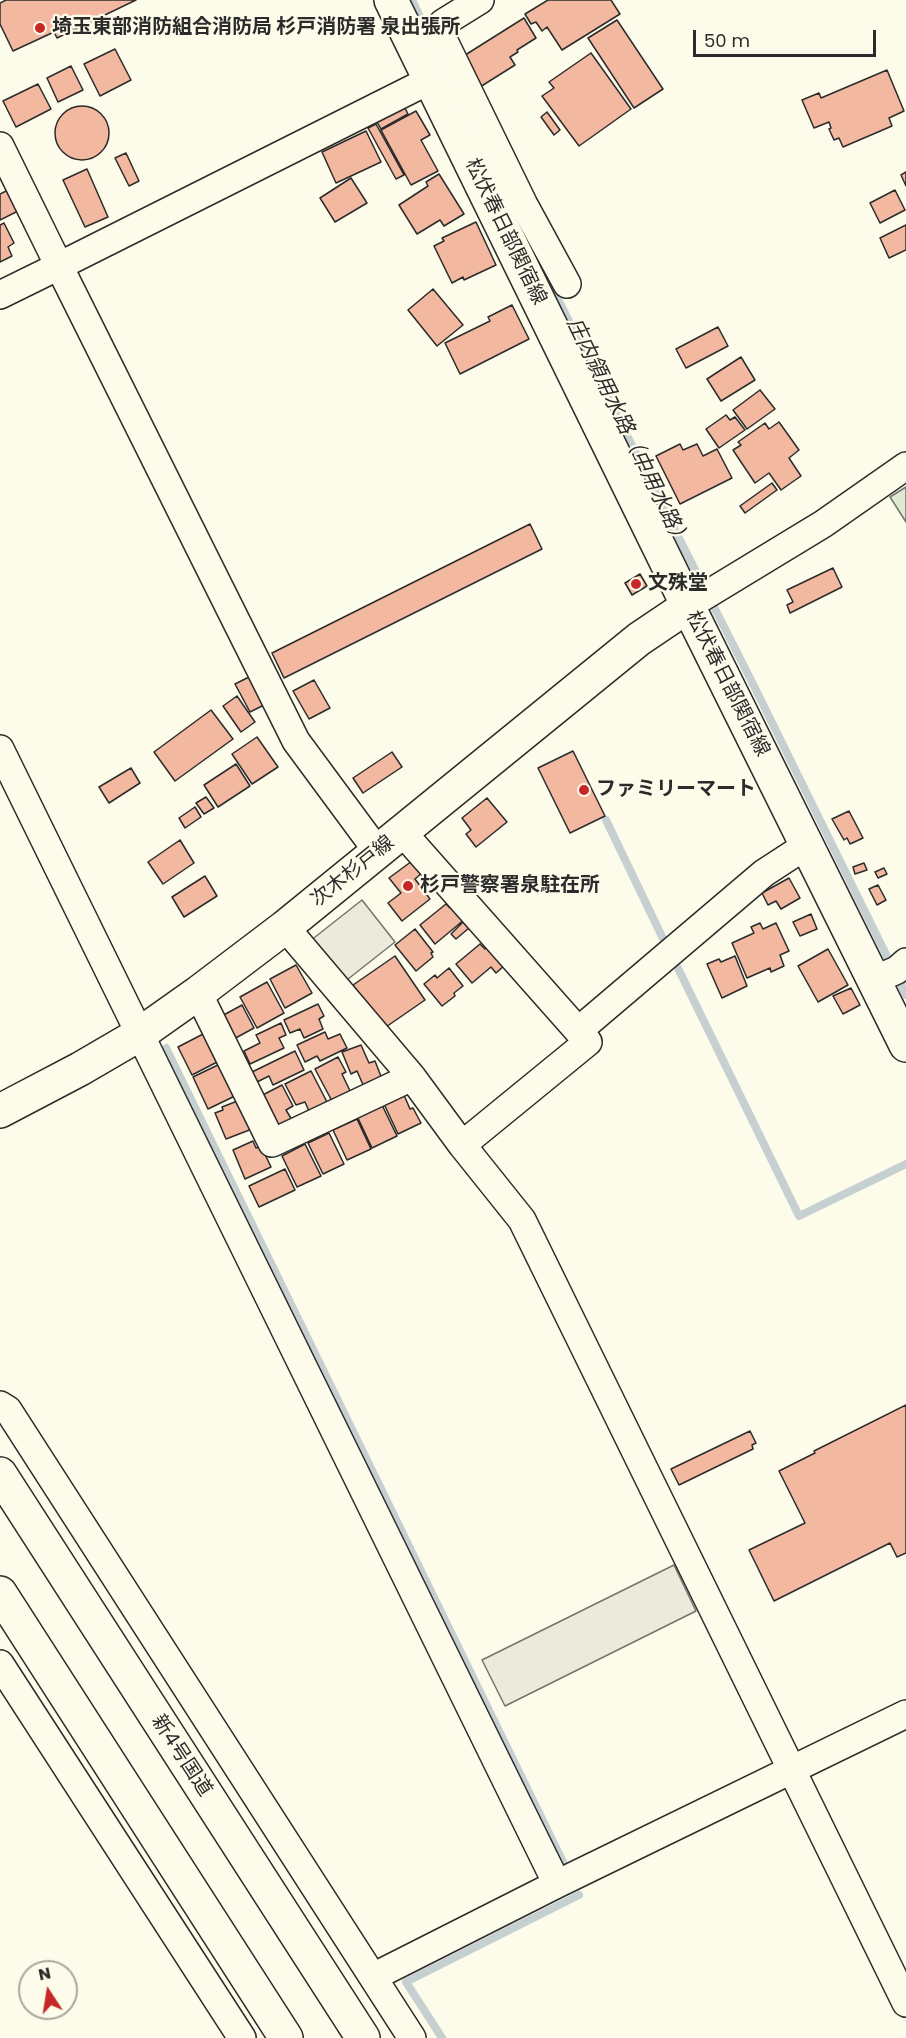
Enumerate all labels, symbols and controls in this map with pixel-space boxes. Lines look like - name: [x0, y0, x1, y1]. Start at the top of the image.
- place label: 埼玉東部消防組合消防局 杉戸消防署 泉出張所: [52, 16, 460, 40]
- scale bar: [696, 18, 879, 56]
- marker: 埼玉東部消防組合消防局 杉戸消防署 泉出張所: [33, 21, 47, 35]
- text: 50 m: [704, 28, 750, 53]
- street label: 松伏春日部関宿線: [459, 155, 551, 309]
- water label: 庄内領用水路（中用水路）: [560, 314, 694, 552]
- place label: 文殊堂: [648, 572, 708, 596]
- marker: 文殊堂: [629, 577, 643, 591]
- street label: 松伏春日部関宿線: [680, 607, 774, 761]
- place label: ファミリーマート: [596, 778, 756, 802]
- marker: ファミリーマート: [577, 783, 591, 797]
- street label: 次木杉戸線: [307, 831, 399, 913]
- place label: 杉戸警察署泉駐在所: [420, 874, 600, 898]
- marker: 杉戸警察署泉駐在所: [401, 879, 415, 893]
- street label: 新4号国道: [146, 1711, 216, 1801]
- north arrow: [18, 1960, 78, 2020]
- text: N: [36, 1961, 53, 1986]

